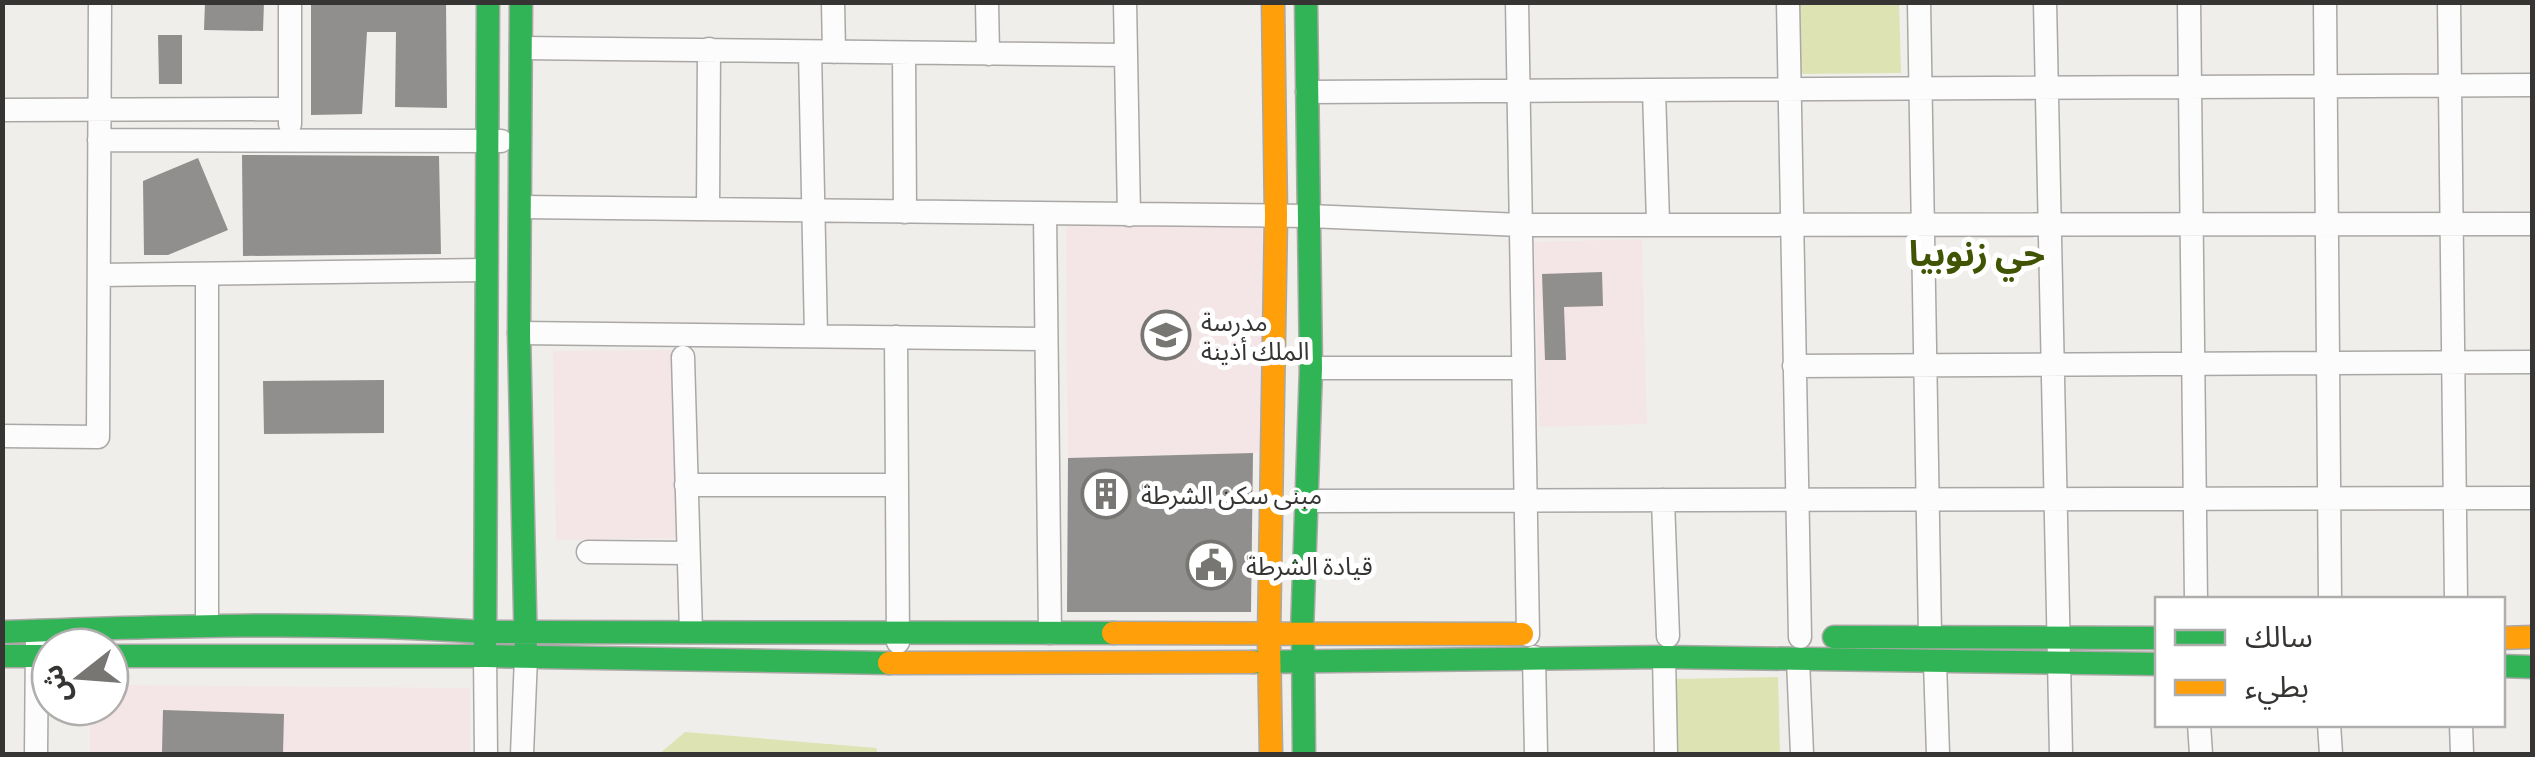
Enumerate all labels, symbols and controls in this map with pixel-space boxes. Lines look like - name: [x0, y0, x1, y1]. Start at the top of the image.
- district label: حي زنوبيا: [1909, 231, 2045, 282]
- place label: مدرسة الملك أذينة: [1201, 306, 1309, 365]
- school or university icon: مدرسة الملك أذينة: [1140, 309, 1192, 361]
- building icon: مبنى سكن الشرطة: [1080, 468, 1132, 520]
- place label: مبنى سكن الشرطة: [1141, 479, 1322, 510]
- public building icon: قيادة الشرطة: [1185, 539, 1237, 591]
- place label: قيادة الشرطة: [1246, 550, 1373, 581]
- legend: [2155, 597, 2505, 727]
- text: سالك: [2245, 617, 2313, 653]
- north arrow: [30, 627, 130, 727]
- text: ش: [33, 661, 77, 708]
- text: بطيء: [2245, 667, 2309, 710]

